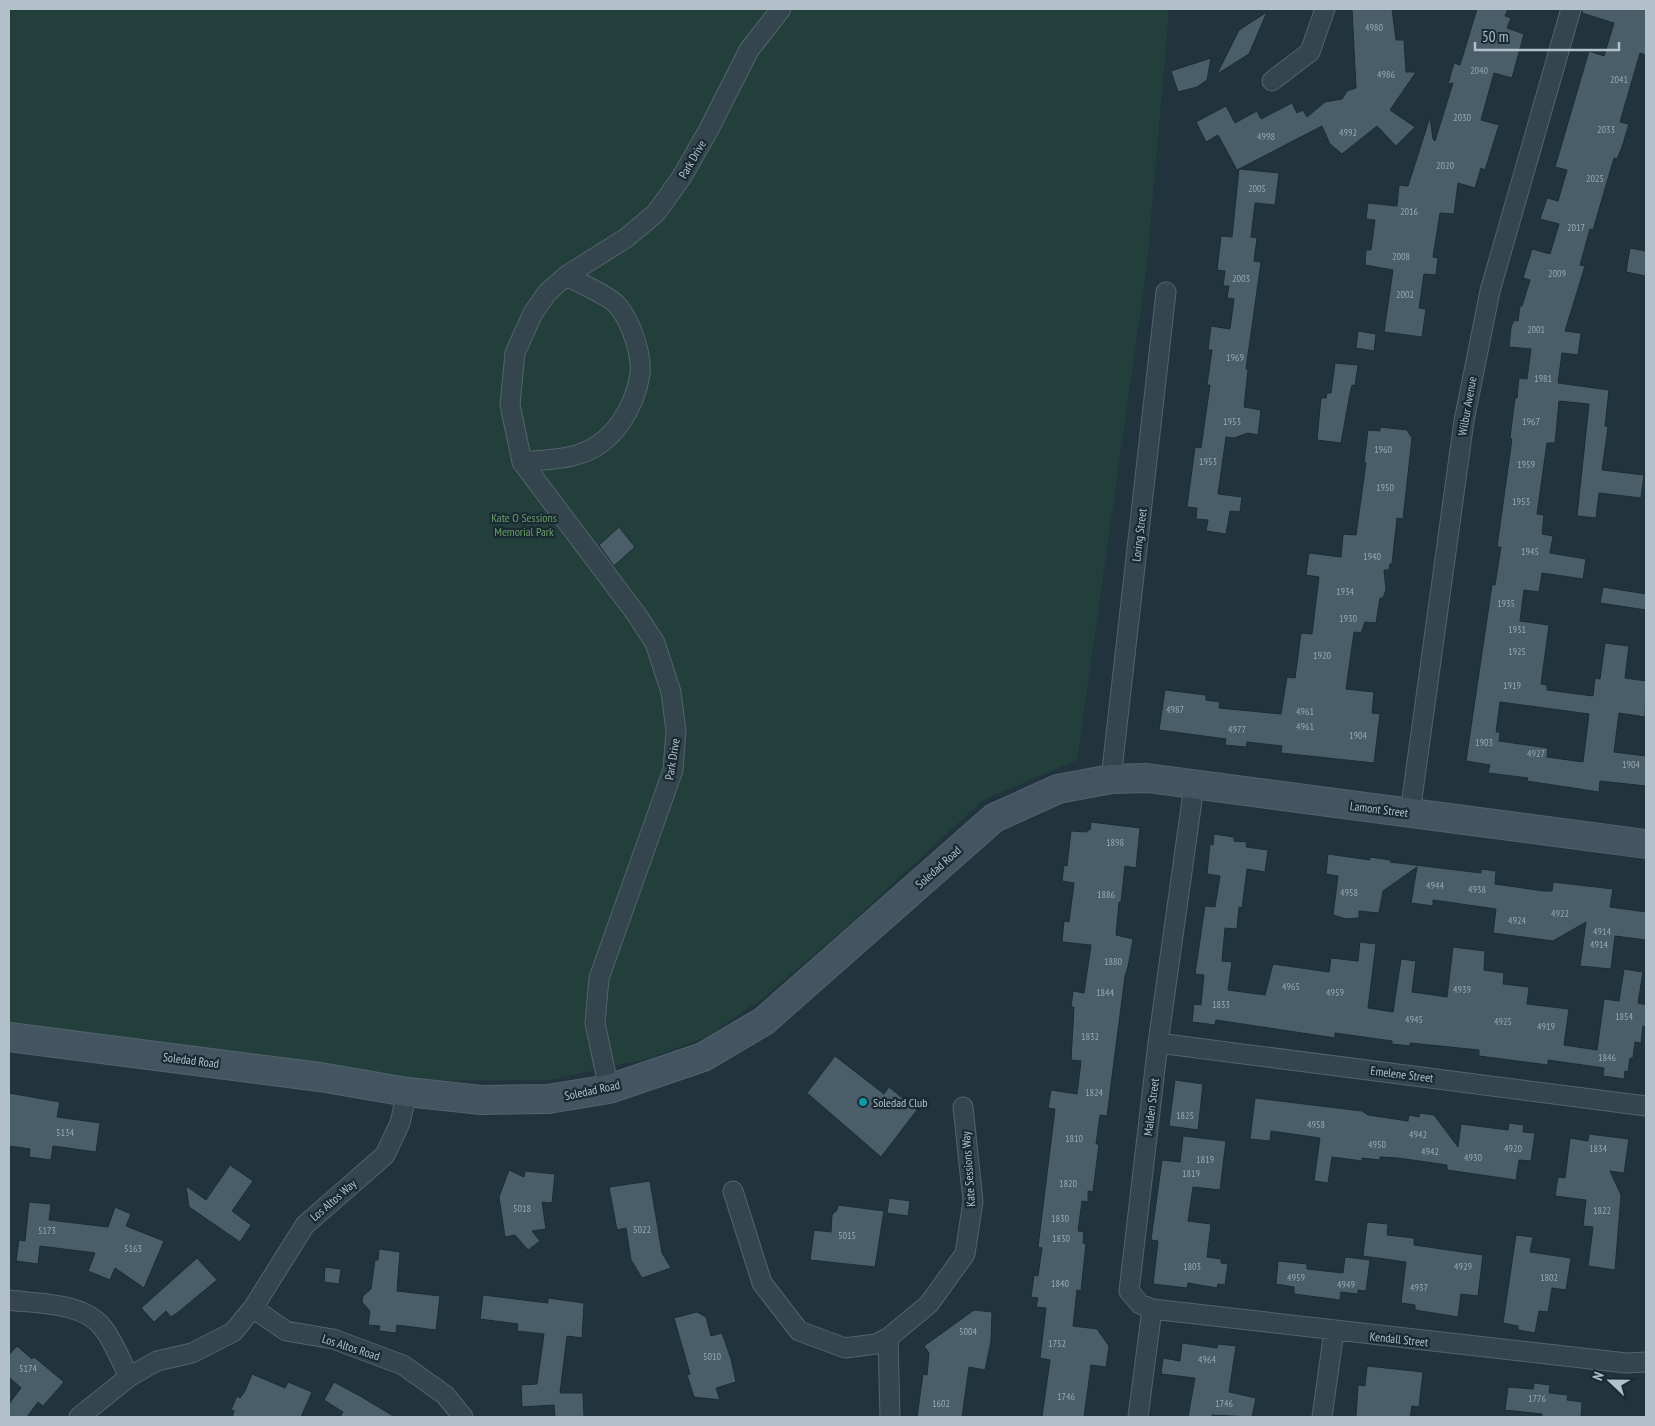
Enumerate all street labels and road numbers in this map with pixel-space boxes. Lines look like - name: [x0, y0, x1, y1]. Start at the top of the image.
- street label: Park Drive: [675, 137, 709, 181]
- street label: Wilbur Avenue: [1454, 375, 1480, 437]
- street label: Loring Street: [1128, 507, 1150, 562]
- street label: Park Drive: [661, 737, 683, 781]
- street label: Lamont Street: [1349, 798, 1410, 820]
- street label: Soledad Road: [912, 843, 964, 891]
- street label: Soledad Road: [162, 1049, 220, 1071]
- street label: Emelene Street: [1370, 1063, 1435, 1085]
- street label: Soledad Road: [563, 1077, 621, 1103]
- street label: Malden Street: [1140, 1077, 1162, 1137]
- street label: Kate Sessions Way: [958, 1130, 978, 1207]
- street label: Los Altos Way: [307, 1176, 359, 1224]
- street label: Kendall Street: [1369, 1328, 1430, 1350]
- street label: Los Altos Road: [320, 1331, 382, 1363]

